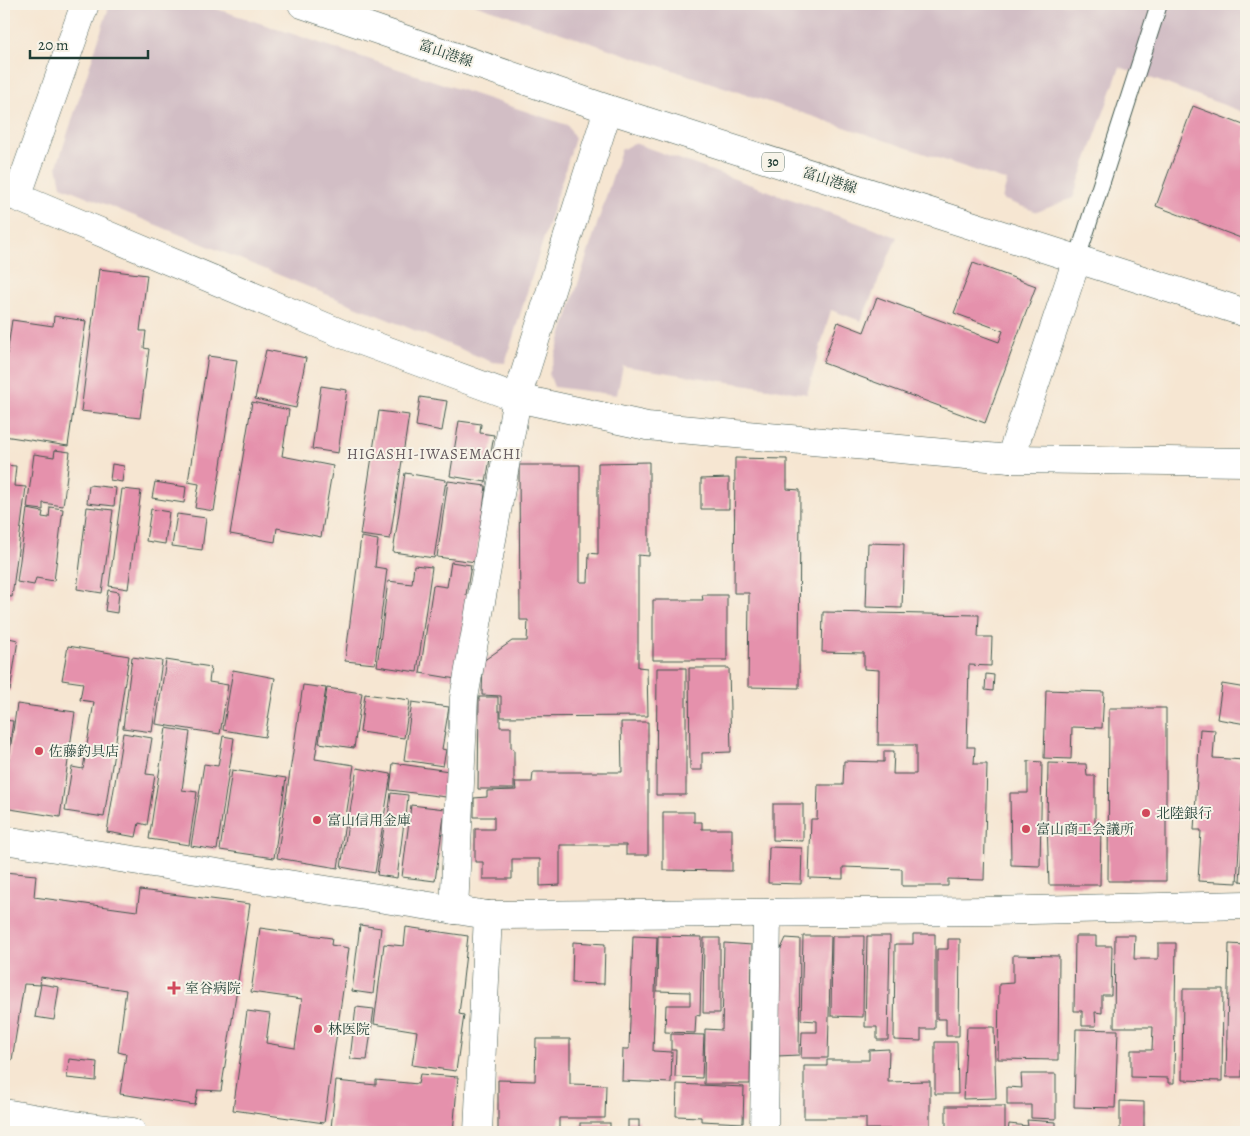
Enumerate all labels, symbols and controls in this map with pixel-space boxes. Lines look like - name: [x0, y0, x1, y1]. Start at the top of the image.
- scale bar: [30, 28, 148, 60]
- text: 20 m: [38, 35, 69, 55]
- street label: 富山港線: [416, 35, 475, 72]
- road number: 30: [762, 152, 784, 172]
- street label: 富山港線: [800, 163, 859, 198]
- district label: HIGASHI-IWASEMACHI: [347, 444, 521, 464]
- place label: 佐藤釣具店: [49, 742, 119, 761]
- marker: 佐藤釣具店: [33, 745, 45, 757]
- place label: 北陸銀行: [1156, 804, 1212, 823]
- marker: 北陸銀行: [1140, 807, 1152, 819]
- place label: 富山信用金庫: [327, 811, 411, 830]
- marker: 富山信用金庫: [311, 814, 323, 826]
- place label: 富山商工会議所: [1036, 820, 1134, 839]
- marker: 富山商工会議所: [1020, 823, 1032, 835]
- place label: 室谷病院: [185, 979, 241, 998]
- marker: 室谷病院: [167, 981, 181, 995]
- place label: 林医院: [328, 1020, 370, 1039]
- marker: 林医院: [312, 1023, 324, 1035]

